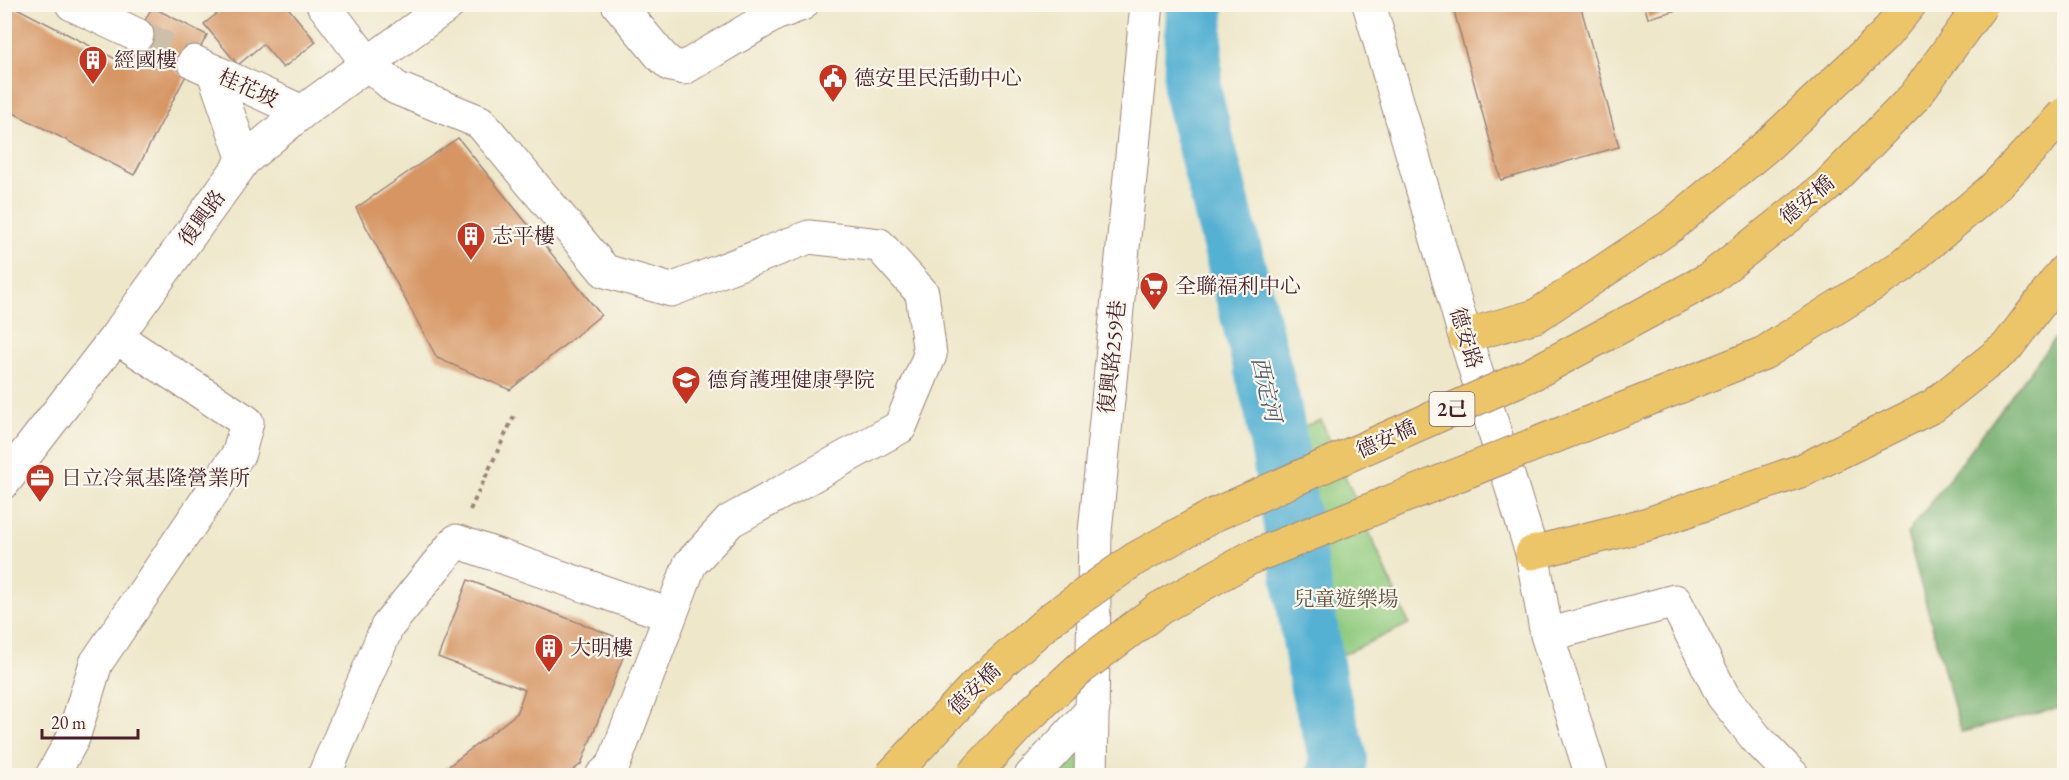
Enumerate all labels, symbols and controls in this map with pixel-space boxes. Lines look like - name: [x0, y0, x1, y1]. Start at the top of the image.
- building icon: 經國樓: [77, 44, 109, 86]
- place label: 經國樓: [114, 46, 177, 73]
- street label: 桂花坡: [214, 62, 282, 113]
- public building icon: 德安里民活動中心: [817, 62, 849, 104]
- place label: 德安里民活動中心: [854, 64, 1022, 91]
- street label: 德安橋: [1774, 169, 1839, 230]
- street label: 復興路: [172, 184, 231, 251]
- building icon: 志平樓: [455, 220, 487, 262]
- place label: 志平樓: [492, 222, 555, 249]
- supermarket icon: 全聯福利中心: [1138, 270, 1170, 312]
- place label: 全聯福利中心: [1175, 272, 1301, 299]
- street label: 復興路259巷: [1092, 299, 1131, 415]
- street label: 德安路: [1444, 304, 1489, 372]
- water label: 西定河: [1245, 354, 1289, 428]
- school or university icon: 德育護理健康學院: [670, 364, 702, 406]
- place label: 德育護理健康學院: [707, 366, 875, 393]
- road number: 2己: [1430, 392, 1474, 426]
- street label: 德安橋: [1352, 413, 1420, 464]
- office icon: 日立冷氣基隆營業所: [24, 462, 56, 504]
- place label: 日立冷氣基隆營業所: [61, 464, 250, 491]
- park label: 兒童遊樂場: [1294, 585, 1399, 612]
- building icon: 大明樓: [533, 632, 565, 674]
- place label: 大明樓: [570, 634, 633, 661]
- street label: 德安橋: [942, 657, 1006, 720]
- scale bar: [42, 702, 138, 740]
- text: 20 m: [51, 711, 86, 734]

